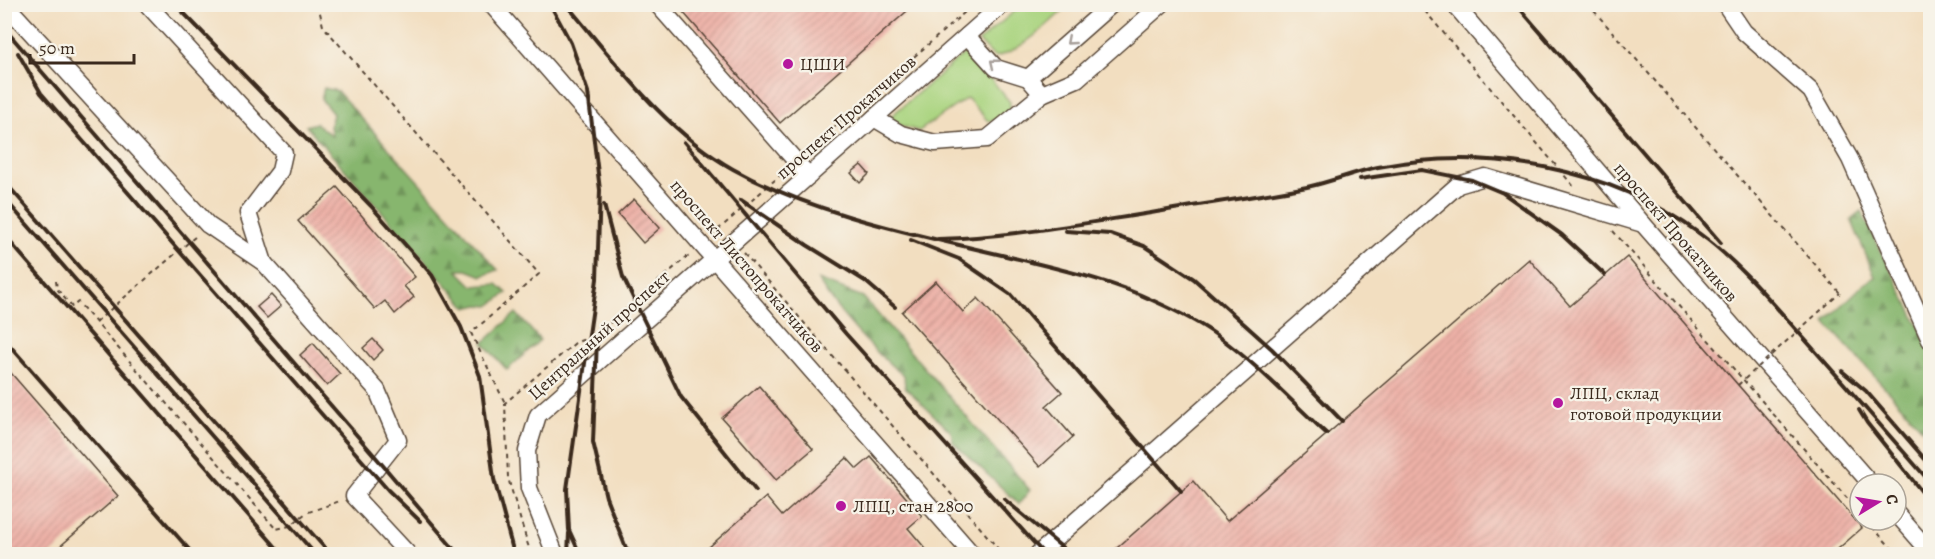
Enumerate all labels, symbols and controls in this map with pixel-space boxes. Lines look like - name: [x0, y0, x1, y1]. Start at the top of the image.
- scale bar: [30, 27, 134, 65]
- one-way arrow: [1066, 34, 1077, 45]
- text: 50 m: [39, 36, 75, 60]
- street label: проспект Прокатчиков: [771, 49, 921, 185]
- place label: ЦШИ: [800, 52, 846, 76]
- marker: ЦШИ: [781, 57, 795, 71]
- one-way arrow: [990, 59, 1001, 70]
- street label: проспект Прокатчиков: [1608, 157, 1744, 307]
- street label: проспект Листопрокатчиков: [665, 174, 829, 358]
- street label: Центральный проспект: [523, 265, 675, 405]
- place label: ЛПЦ, склад готовой продукции: [1570, 381, 1722, 426]
- marker: ЛПЦ, склад готовой продукции: [1551, 396, 1565, 410]
- north arrow: [1848, 472, 1908, 532]
- text: С: [1880, 492, 1904, 506]
- place label: ЛПЦ, стан 2800: [853, 494, 973, 518]
- marker: ЛПЦ, стан 2800: [834, 499, 848, 513]

